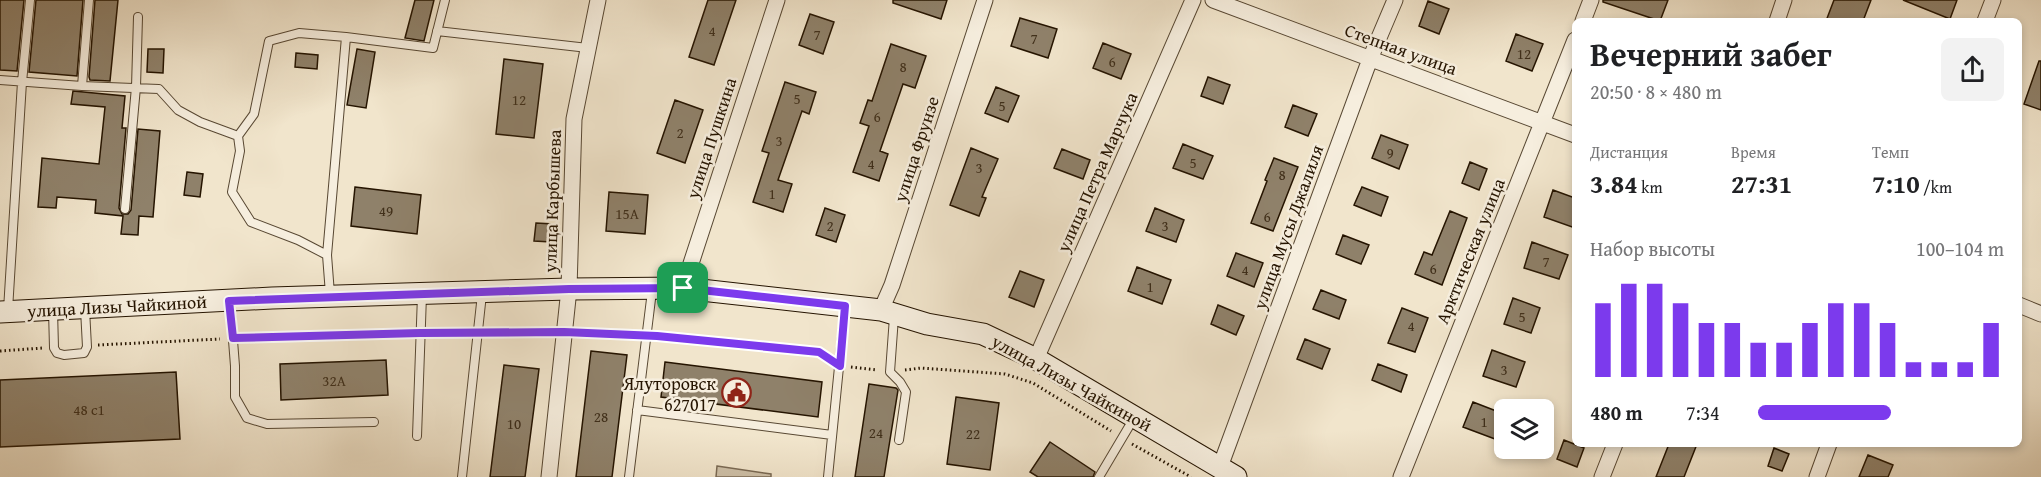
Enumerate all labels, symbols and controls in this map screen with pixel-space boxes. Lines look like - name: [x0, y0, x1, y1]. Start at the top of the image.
- street label: Степная улица: [1341, 16, 1461, 82]
- house number: 4: [708, 20, 716, 41]
- house number: 7: [813, 24, 821, 45]
- house number: 7: [1030, 28, 1038, 49]
- text: Вечерний забег: [1590, 30, 1832, 78]
- button: share: [1941, 38, 2004, 101]
- house number: 12: [1517, 43, 1531, 64]
- house number: 6: [1108, 51, 1116, 72]
- house number: 8: [899, 56, 907, 77]
- street label: улица Пушкина: [678, 73, 743, 203]
- text: 20:50 · 8 × 480 m: [1590, 77, 1722, 106]
- street label: улица Петра Марчука: [1049, 87, 1145, 257]
- house number: 5: [793, 88, 801, 109]
- house number: 12: [512, 89, 526, 110]
- street label: улица Фрунзе: [886, 93, 946, 206]
- house number: 5: [998, 95, 1006, 116]
- house number: 6: [873, 106, 881, 127]
- house number: 2: [676, 122, 684, 143]
- street label: улица Карбышева: [536, 129, 568, 274]
- house number: 3: [775, 130, 783, 151]
- text: Дистанция: [1590, 140, 1668, 164]
- text: Время: [1731, 140, 1776, 164]
- text: Темп: [1872, 140, 1909, 164]
- street label: улица Мусы Джалиля: [1245, 141, 1330, 314]
- house number: 9: [1386, 142, 1394, 163]
- house number: 5: [1189, 152, 1197, 173]
- house number: 4: [867, 153, 875, 174]
- house number: 3: [975, 157, 983, 178]
- house number: 8: [1278, 164, 1286, 185]
- text: 3.84: [1590, 164, 1638, 203]
- text: 27:31: [1731, 164, 1792, 203]
- text: 7:10: [1872, 164, 1920, 203]
- street label: Арктическая улица: [1428, 174, 1512, 328]
- text: km: [1638, 175, 1662, 199]
- text: /km: [1920, 175, 1952, 199]
- house number: 1: [768, 183, 776, 204]
- house number: 49: [379, 200, 393, 221]
- house number: 15А: [615, 203, 639, 224]
- house number: 6: [1263, 206, 1271, 227]
- house number: 2: [826, 215, 834, 236]
- house number: 3: [1161, 215, 1169, 236]
- text: Набор высоты: [1590, 234, 1715, 263]
- text: 100–104 m: [1916, 234, 2004, 263]
- house number: 7: [1542, 251, 1550, 272]
- house number: 6: [1429, 258, 1437, 279]
- house number: 4: [1241, 259, 1249, 280]
- pin: [657, 262, 708, 313]
- icon: arrive: [666, 271, 699, 304]
- house number: 1: [1146, 276, 1154, 297]
- street label: улица Лизы Чайкиной: [26, 288, 208, 324]
- house number: 5: [1518, 306, 1526, 327]
- house number: 4: [1407, 315, 1415, 336]
- street label: улица Лизы Чайкиной: [986, 327, 1157, 439]
- house number: 3: [1500, 359, 1508, 380]
- house number: 32А: [322, 370, 346, 391]
- place label: Ялуторовск 627017: [622, 370, 717, 418]
- public building icon: Ялуторовск 627017: [721, 377, 753, 409]
- text: 480 m: [1590, 398, 1643, 427]
- text: 7:34: [1686, 398, 1720, 427]
- house number: 48 с1: [73, 399, 105, 420]
- map controls: [1494, 399, 1554, 459]
- button: layers: [1494, 399, 1554, 459]
- house number: 28: [594, 406, 608, 427]
- house number: 1: [1480, 411, 1488, 432]
- house number: 10: [507, 413, 521, 434]
- house number: 24: [869, 422, 883, 443]
- house number: 22: [966, 423, 980, 444]

